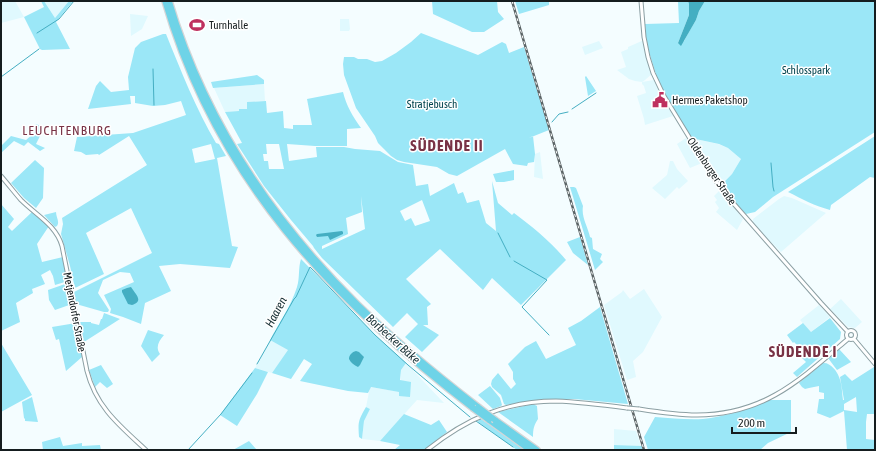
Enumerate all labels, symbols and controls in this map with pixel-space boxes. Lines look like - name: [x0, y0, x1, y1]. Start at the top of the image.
- sports icon: Turnhalle: [188, 16, 206, 34]
- place label: Turnhalle: [209, 19, 248, 31]
- park label: Schlosspark: [782, 64, 830, 76]
- public building icon: Hermes Paketshop: [651, 91, 669, 109]
- place label: Hermes Paketshop: [672, 94, 748, 106]
- park label: Stratjebusch: [407, 98, 457, 110]
- district label: LEUCHTENBURG: [22, 123, 112, 138]
- street label: Oldenburger Straße: [685, 135, 739, 207]
- district label: SÜDENDE II: [410, 137, 484, 154]
- street label: Metjendorfer Straße: [61, 271, 89, 353]
- water label: Haaren: [262, 294, 290, 330]
- water label: Borbecker Bäke: [363, 311, 423, 367]
- district label: SÜDENDE I: [769, 343, 837, 360]
- scale bar: [732, 409, 796, 435]
- text: 200 m: [738, 416, 765, 430]

